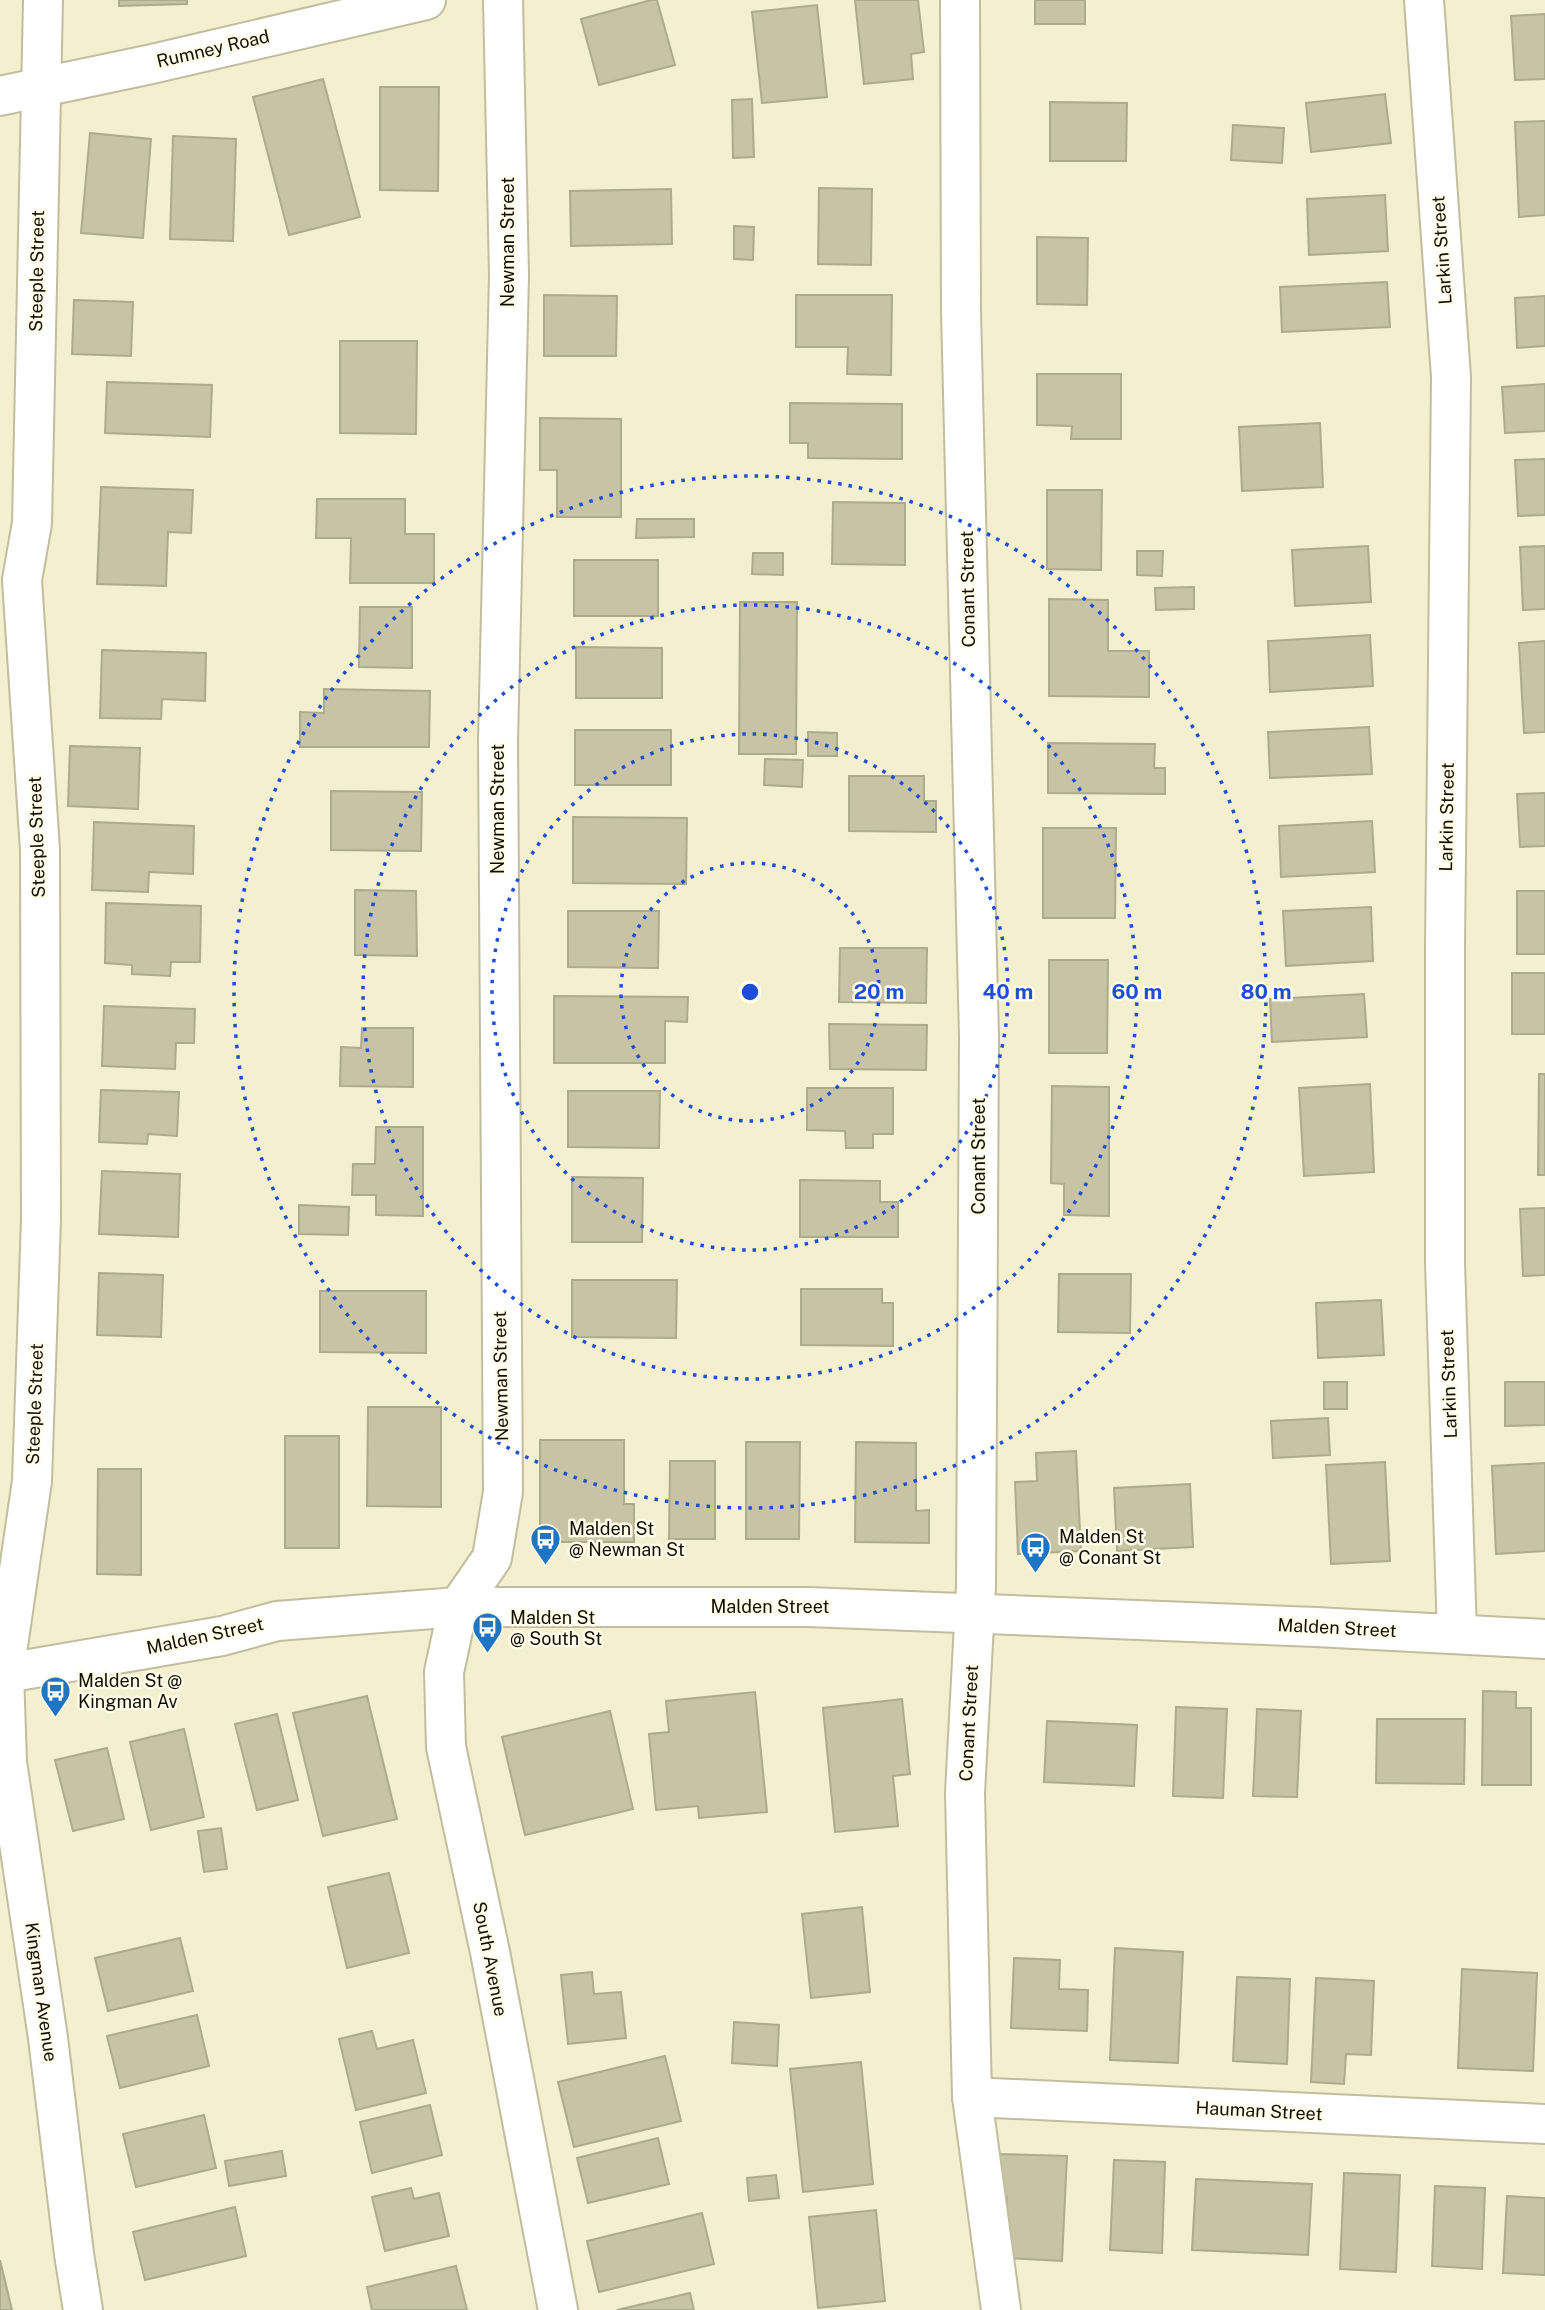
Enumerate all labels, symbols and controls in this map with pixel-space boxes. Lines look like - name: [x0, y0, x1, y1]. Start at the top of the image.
- street label: Rumney Road: [154, 25, 271, 72]
- street label: Newman Street: [497, 177, 518, 307]
- street label: Larkin Street: [1427, 195, 1456, 305]
- street label: Steeple Street: [25, 210, 48, 332]
- street label: Conant Street: [956, 530, 979, 648]
- street label: Newman Street: [487, 744, 508, 874]
- street label: Larkin Street: [1435, 762, 1458, 872]
- street label: Steeple Street: [24, 776, 49, 898]
- text: 20 m: [854, 979, 904, 1004]
- text: 40 m: [983, 979, 1033, 1004]
- text: 60 m: [1112, 979, 1162, 1004]
- text: 80 m: [1240, 979, 1292, 1004]
- centre of rings: [738, 980, 762, 1004]
- street label: Conant Street: [968, 1098, 989, 1214]
- street label: Newman Street: [489, 1311, 512, 1441]
- street label: Larkin Street: [1436, 1329, 1461, 1439]
- street label: Steeple Street: [22, 1343, 47, 1465]
- place label: Malden St @ Newman St: [569, 1518, 685, 1560]
- bus stop icon: Malden St @ Newman St: [529, 1522, 563, 1566]
- place label: Malden St @ Conant St: [1059, 1526, 1161, 1568]
- bus stop icon: Malden St @ Conant St: [1019, 1530, 1053, 1574]
- street label: Malden Street: [710, 1596, 830, 1617]
- place label: Malden St @ South St: [510, 1607, 602, 1649]
- bus stop icon: Malden St @ South St: [470, 1611, 504, 1655]
- street label: Malden Street: [144, 1613, 265, 1658]
- street label: Malden Street: [1277, 1614, 1397, 1641]
- street label: Conant Street: [955, 1664, 982, 1782]
- place label: Malden St @ Kingman Av: [78, 1670, 182, 1712]
- bus stop icon: Malden St @ Kingman Av: [38, 1674, 72, 1718]
- street label: South Avenue: [469, 1900, 512, 2018]
- street label: Kingman Avenue: [21, 1921, 62, 2063]
- street label: Hauman Street: [1195, 2097, 1323, 2124]

